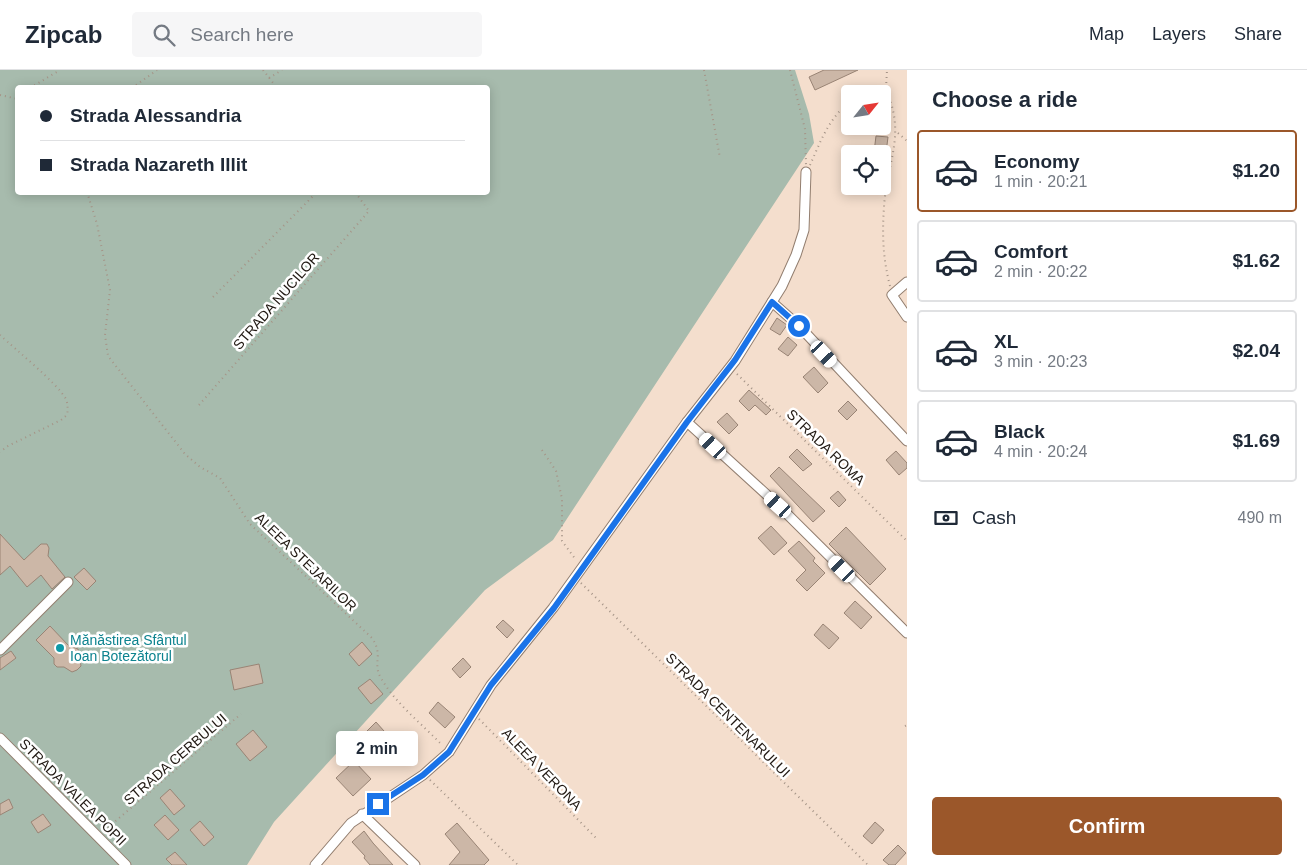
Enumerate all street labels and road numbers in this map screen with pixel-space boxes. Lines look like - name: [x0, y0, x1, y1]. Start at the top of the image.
- street label: STRADA NUCILOR: [230, 249, 322, 353]
- street label: STRADA ROMA: [784, 406, 869, 489]
- street label: ALEEA STEJARILOR: [252, 509, 360, 615]
- street label: STRADA CENTENARULUI: [663, 650, 793, 780]
- street label: STRADA CERBULUI: [120, 710, 230, 808]
- street label: ALEEA VERONA: [499, 725, 586, 814]
- street label: STRADA VALEA POPII: [16, 735, 130, 849]

